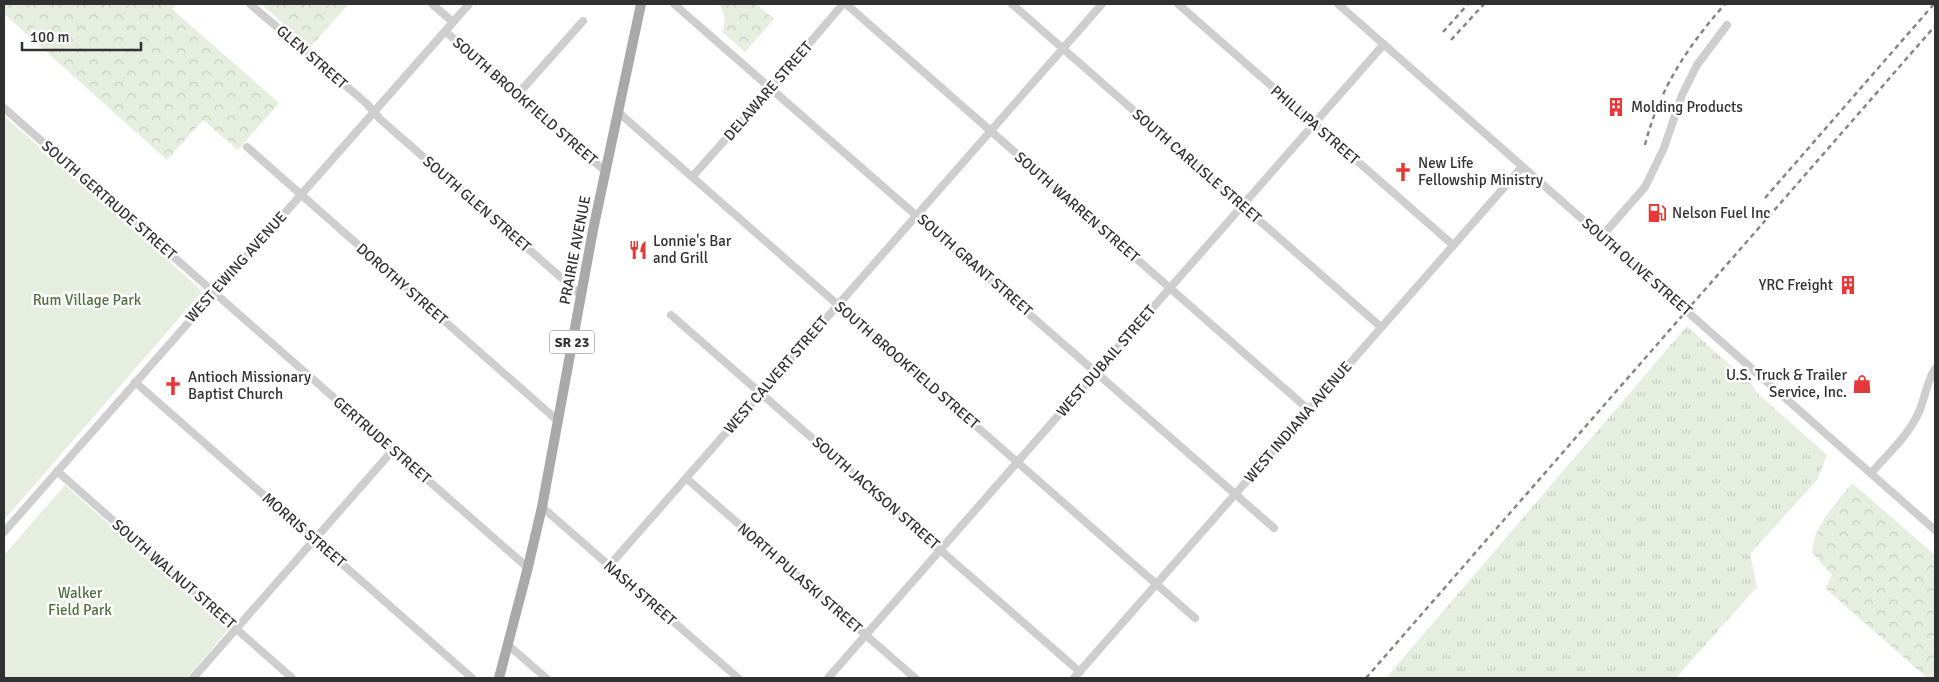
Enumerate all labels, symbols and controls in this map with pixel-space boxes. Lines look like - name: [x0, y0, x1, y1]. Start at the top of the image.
- scale bar: [22, 20, 141, 52]
- street label: GLEN STREET: [273, 21, 352, 93]
- text: 100 m: [30, 28, 70, 46]
- street label: SOUTH BROOKFIELD STREET: [449, 33, 601, 169]
- street label: DELAWARE STREET: [720, 37, 816, 144]
- street label: PHILLIPA STREET: [1267, 82, 1363, 169]
- building icon: Molding Products: [1605, 96, 1627, 118]
- place label: Molding Products: [1631, 98, 1743, 116]
- street label: SOUTH CARLISLE STREET: [1129, 105, 1266, 227]
- street label: SOUTH GERTRUDE STREET: [38, 137, 180, 264]
- street label: SOUTH WARREN STREET: [1011, 148, 1143, 266]
- street label: SOUTH GLEN STREET: [419, 152, 535, 256]
- place label: New Life Fellowship Ministry: [1418, 154, 1543, 189]
- church icon: New Life Fellowship Ministry: [1392, 161, 1414, 183]
- street label: PRAIRIE AVENUE: [556, 194, 594, 306]
- fuel station icon: Nelson Fuel Inc: [1646, 202, 1668, 224]
- place label: Nelson Fuel Inc: [1672, 204, 1770, 222]
- street label: WEST EWING AVENUE: [182, 208, 290, 326]
- street label: SOUTH GRANT STREET: [914, 210, 1037, 320]
- street label: SOUTH OLIVE STREET: [1578, 214, 1696, 320]
- place label: Lonnie's Bar and Grill: [653, 232, 732, 267]
- restaurant icon: Lonnie's Bar and Grill: [627, 239, 649, 261]
- street label: DOROTHY STREET: [353, 240, 452, 329]
- building icon: YRC Freight: [1837, 274, 1859, 296]
- place label: YRC Freight: [1759, 276, 1833, 294]
- park label: Rum Village Park: [33, 291, 142, 309]
- street label: SOUTH BROOKFIELD STREET: [831, 297, 983, 433]
- street label: WEST DUBAIL STREET: [1053, 301, 1160, 420]
- street label: WEST CALVERT STREET: [720, 312, 832, 437]
- road number: SR 23: [550, 331, 594, 354]
- street label: WEST INDIANA AVENUE: [1240, 358, 1356, 486]
- place label: U.S. Truck & Trailer Service, Inc.: [1726, 366, 1847, 401]
- place label: Antioch Missionary Baptist Church: [188, 368, 311, 403]
- shop icon: U.S. Truck & Trailer Service, Inc.: [1851, 373, 1873, 395]
- church icon: Antioch Missionary Baptist Church: [162, 375, 184, 397]
- street label: GERTRUDE STREET: [330, 393, 435, 488]
- street label: SOUTH JACKSON STREET: [809, 433, 944, 554]
- street label: MORRIS STREET: [259, 489, 350, 572]
- street label: SOUTH WALNUT STREET: [109, 515, 240, 633]
- street label: NORTH PULASKI STREET: [734, 519, 866, 637]
- street label: NASH STREET: [600, 557, 680, 630]
- park label: Walker Field Park: [48, 584, 112, 619]

